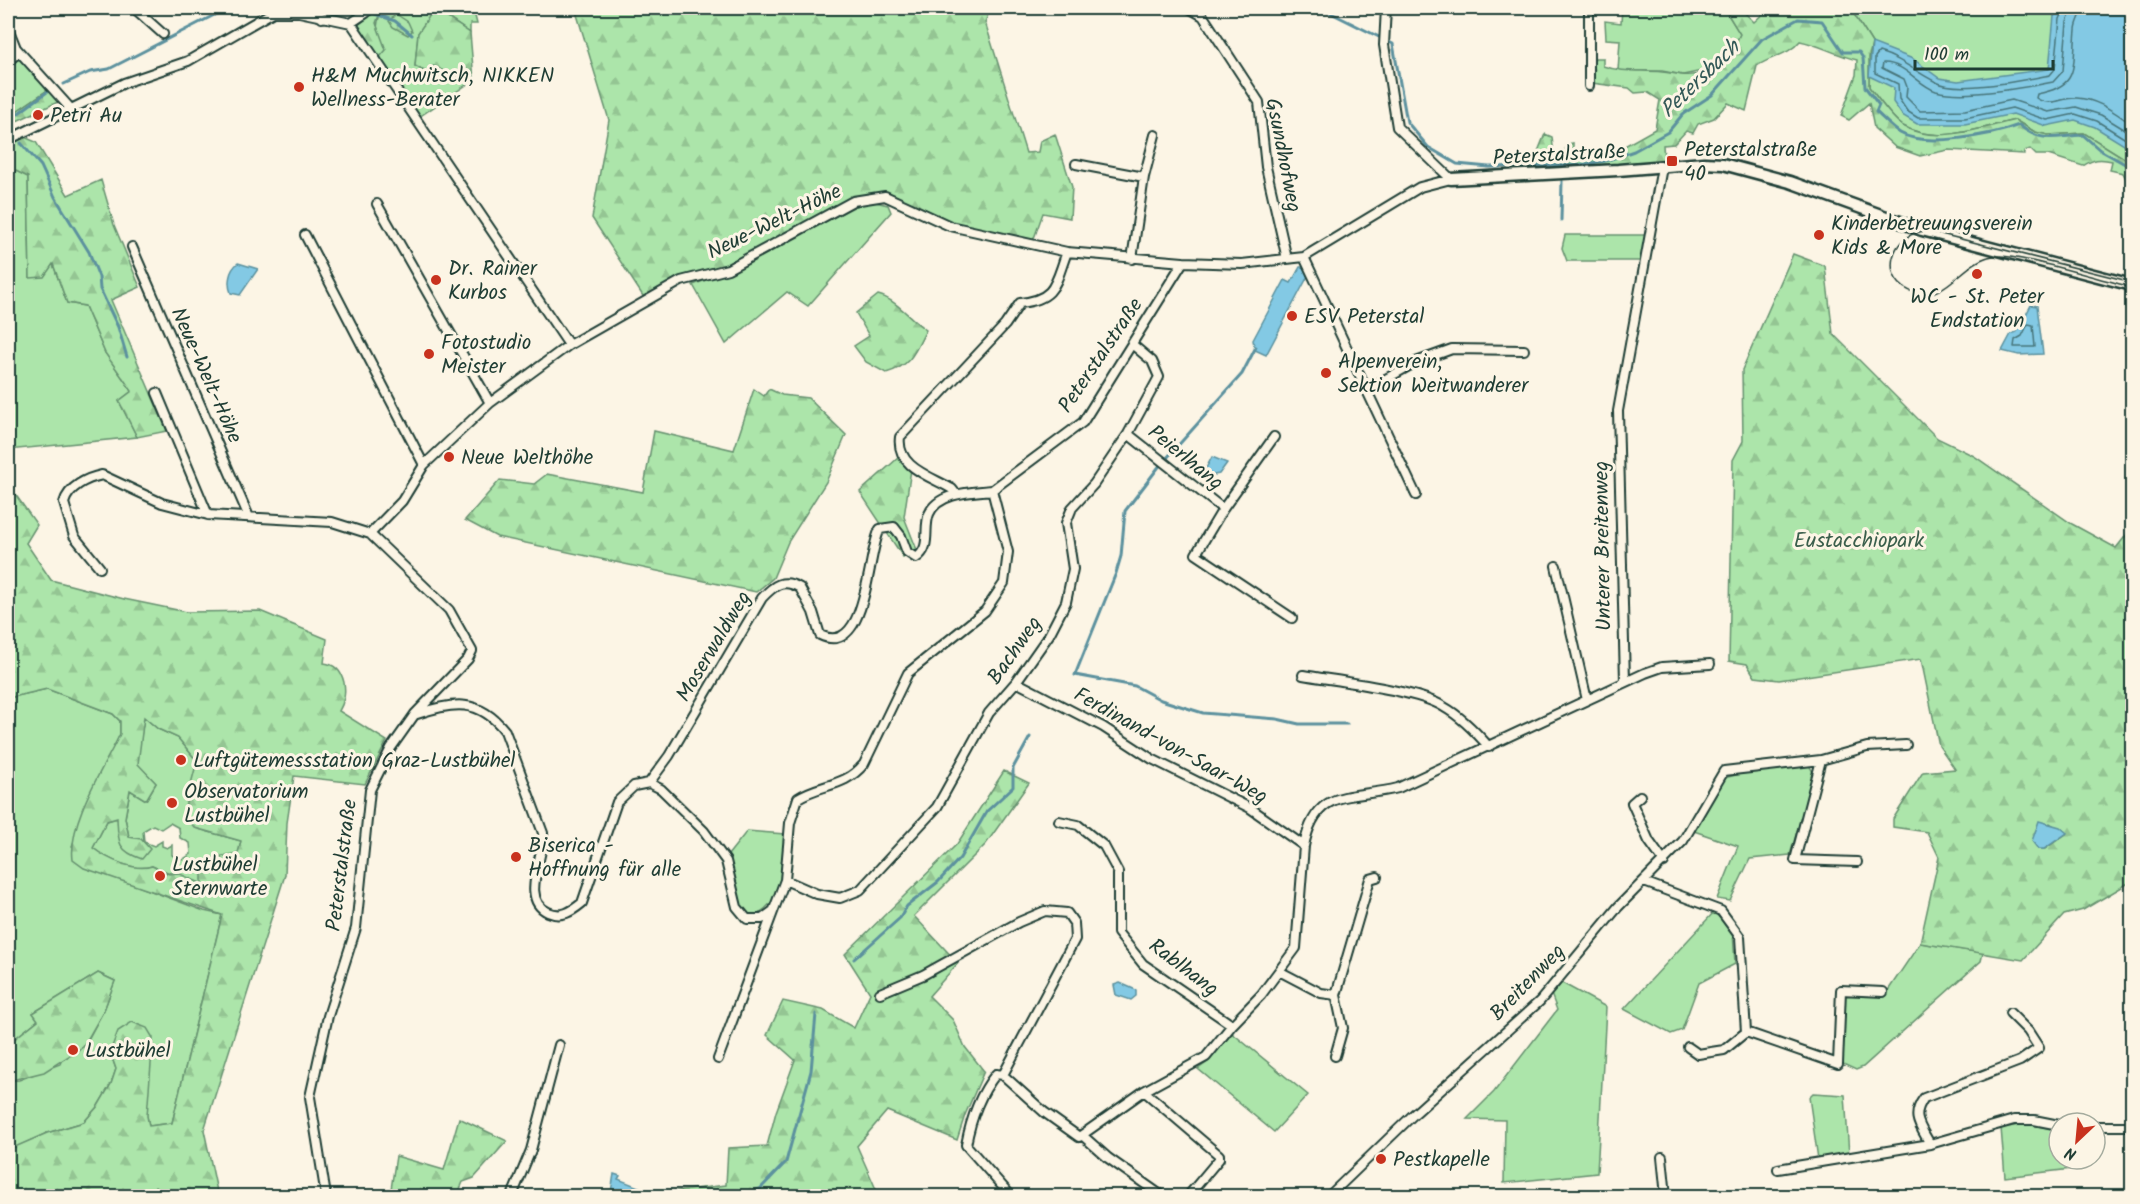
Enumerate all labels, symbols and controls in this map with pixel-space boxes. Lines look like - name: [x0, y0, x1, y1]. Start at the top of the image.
- water label: Petersbach: [1652, 31, 1751, 127]
- scale bar: [1915, 33, 2053, 71]
- text: 100 m: [1924, 41, 1969, 70]
- place label: H&M Muchwitsch, NIKKEN Wellness-Berater: [311, 60, 554, 117]
- marker: H&M Muchwitsch, NIKKEN Wellness-Berater: [292, 80, 306, 94]
- street label: Gsundhofweg: [1255, 95, 1310, 215]
- place label: Petri Au: [50, 100, 122, 133]
- marker: Petri Au: [31, 108, 45, 122]
- place label: Peterstalstraße 40: [1684, 134, 1818, 191]
- street label: Peterstalstraße: [1492, 136, 1627, 175]
- marker: Peterstalstraße 40: [1665, 154, 1679, 168]
- street label: Neue-Welt-Höhe: [702, 175, 848, 269]
- place label: Kinderbetreuungsverein Kids & More: [1831, 208, 2033, 265]
- marker: Kinderbetreuungsverein Kids & More: [1812, 228, 1826, 242]
- place label: Dr. Rainer Kurbos: [448, 253, 538, 310]
- marker: WC - St. Peter Endstation: [1970, 267, 1984, 281]
- marker: Dr. Rainer Kurbos: [429, 273, 443, 287]
- place label: WC - St. Peter Endstation: [1910, 281, 2045, 338]
- street label: Peterstalstraße: [1050, 291, 1152, 420]
- place label: ESV Peterstal: [1304, 301, 1424, 334]
- street label: Neue-Welt-Höhe: [161, 302, 251, 449]
- marker: ESV Peterstal: [1285, 309, 1299, 323]
- place label: Fotostudio Meister: [441, 327, 531, 384]
- place label: Alpenverein, Sektion Weitwanderer: [1338, 346, 1529, 403]
- marker: Fotostudio Meister: [422, 347, 436, 361]
- marker: Alpenverein, Sektion Weitwanderer: [1319, 366, 1333, 380]
- street label: Peierlhang: [1140, 417, 1230, 499]
- place label: Neue Welthöhe: [461, 442, 594, 475]
- marker: Neue Welthöhe: [442, 450, 456, 464]
- street label: Unterer Breitenweg: [1586, 461, 1621, 631]
- park label: Eustacchiopark: [1794, 525, 1924, 558]
- street label: Moserwaldweg: [668, 585, 761, 709]
- street label: Bachweg: [980, 610, 1051, 692]
- street label: Ferdinand-von-Saar-Weg: [1067, 679, 1273, 814]
- place label: Luftgütemessstation Graz-Lustbühel: [193, 745, 516, 778]
- marker: Luftgütemessstation Graz-Lustbühel: [174, 753, 188, 767]
- place label: Observatorium Lustbühel: [184, 776, 308, 833]
- marker: Observatorium Lustbühel: [165, 796, 179, 810]
- street label: Peterstalstraße: [318, 797, 367, 933]
- place label: Biserica - Hoffnung für alle: [528, 830, 682, 887]
- place label: Lustbühel Sternwarte: [172, 849, 268, 906]
- marker: Biserica - Hoffnung für alle: [509, 850, 523, 864]
- marker: Lustbühel Sternwarte: [153, 869, 167, 883]
- street label: Rablhang: [1141, 931, 1225, 1006]
- street label: Breitenweg: [1482, 937, 1574, 1029]
- place label: Lustbühel: [85, 1035, 171, 1068]
- marker: Lustbühel: [66, 1043, 80, 1057]
- north arrow: [2047, 1111, 2107, 1171]
- text: N: [2061, 1140, 2081, 1167]
- place label: Pestkapelle: [1393, 1144, 1490, 1177]
- marker: Pestkapelle: [1374, 1152, 1388, 1166]

